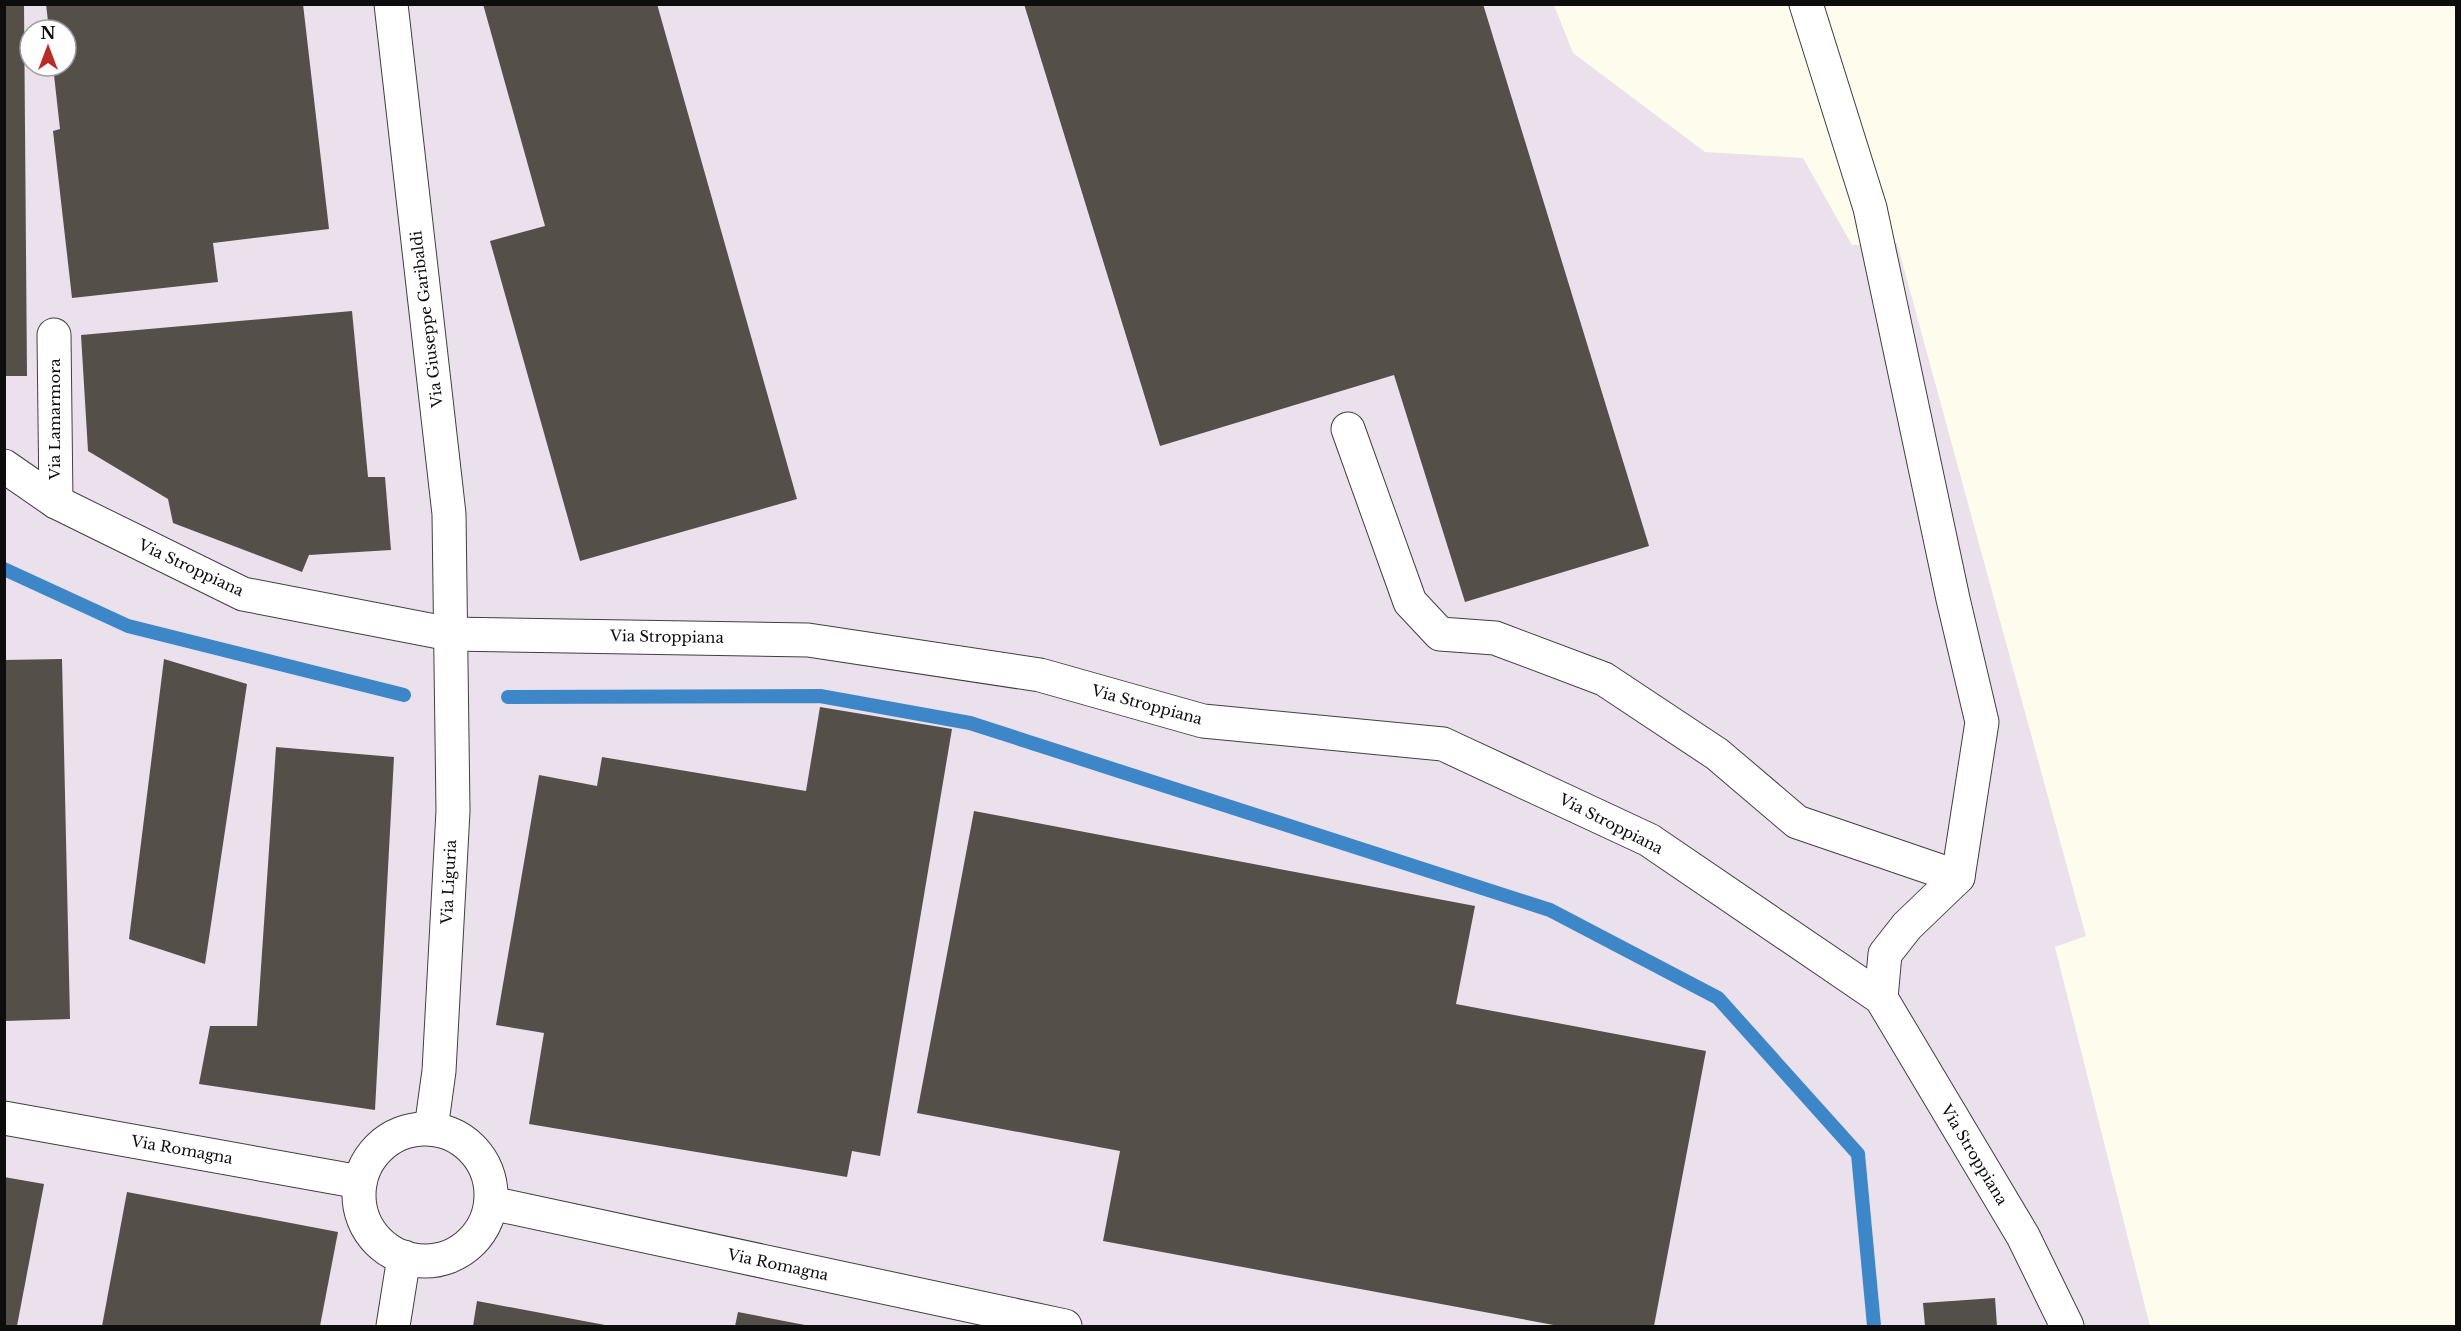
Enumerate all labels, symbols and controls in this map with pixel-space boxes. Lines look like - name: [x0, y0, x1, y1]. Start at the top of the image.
- north arrow: [18, 18, 78, 78]
- text: N: [40, 23, 56, 43]
- street label: Via Giuseppe Garibaldi: [406, 230, 447, 410]
- street label: Via Lamarmora: [45, 358, 64, 481]
- street label: Via Stroppiana: [135, 534, 247, 600]
- street label: Via Stroppiana: [609, 626, 725, 647]
- street label: Via Stroppiana: [1089, 680, 1205, 729]
- street label: Via Stroppiana: [1555, 789, 1667, 858]
- street label: Via Liguria: [437, 838, 460, 926]
- street label: Via Stroppiana: [1936, 1100, 2012, 1209]
- street label: Via Romagna: [129, 1131, 235, 1168]
- street label: Via Romagna: [725, 1244, 831, 1285]

